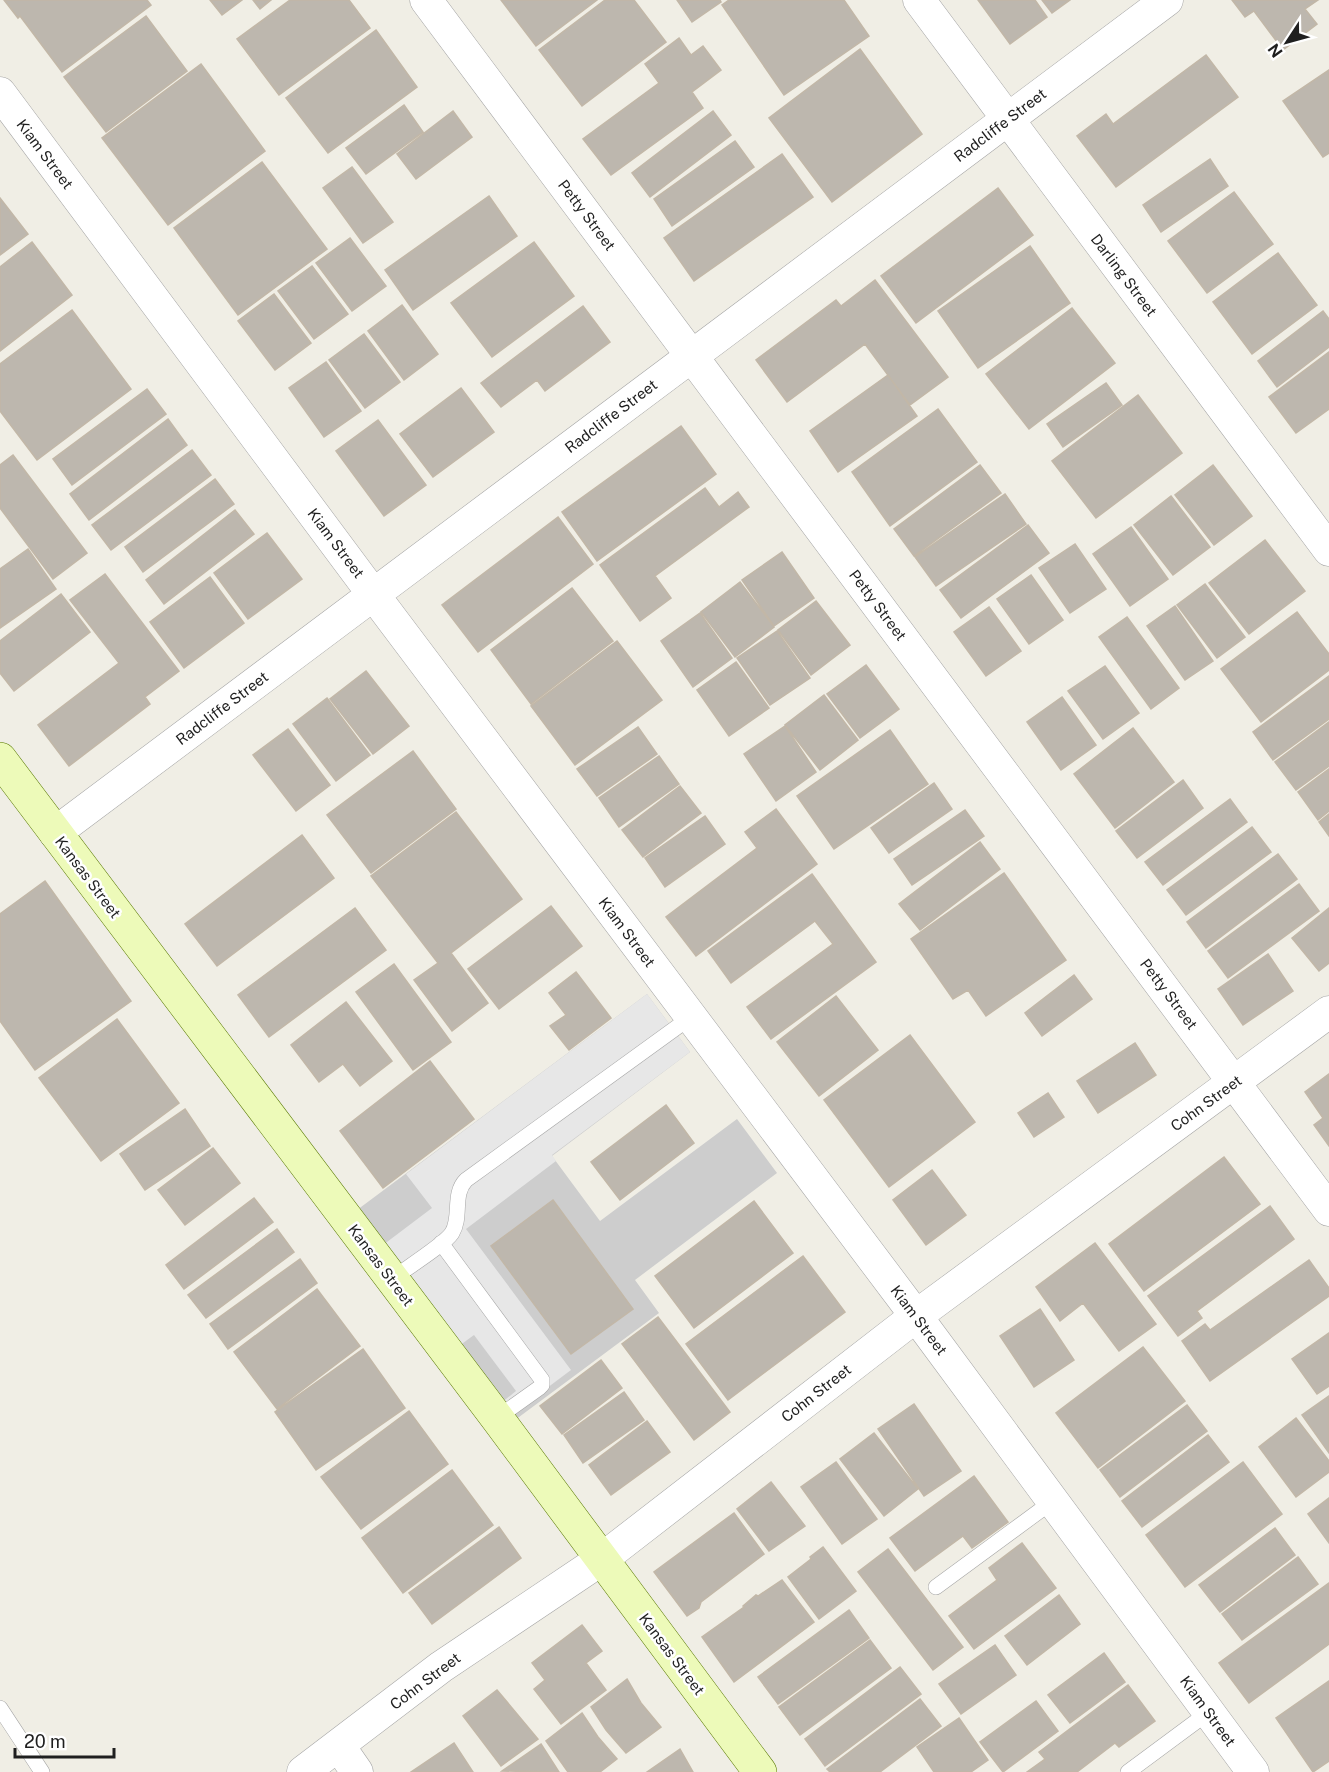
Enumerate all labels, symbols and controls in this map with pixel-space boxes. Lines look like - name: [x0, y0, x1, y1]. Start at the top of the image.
- north arrow: [1257, 12, 1317, 72]
- text: N: [1264, 40, 1287, 61]
- street label: Radcliffe Street: [951, 85, 1049, 165]
- street label: Kiam Street: [13, 116, 77, 192]
- street label: Petty Street: [555, 176, 619, 254]
- street label: Darling Street: [1088, 231, 1160, 319]
- street label: Radcliffe Street: [562, 376, 660, 456]
- street label: Kiam Street: [304, 505, 368, 581]
- street label: Petty Street: [846, 566, 910, 644]
- street label: Radcliffe Street: [173, 668, 271, 748]
- street label: Kansas Street: [52, 833, 124, 921]
- street label: Kiam Street: [595, 894, 659, 970]
- street label: Petty Street: [1137, 955, 1201, 1033]
- street label: Cohn Street: [1167, 1071, 1245, 1134]
- street label: Kansas Street: [345, 1221, 417, 1309]
- street label: Kiam Street: [887, 1282, 951, 1358]
- street label: Cohn Street: [778, 1360, 854, 1425]
- street label: Kansas Street: [636, 1610, 708, 1698]
- street label: Cohn Street: [387, 1649, 464, 1713]
- street label: Kiam Street: [1177, 1673, 1239, 1750]
- scale bar: [15, 1721, 114, 1759]
- text: 20 m: [24, 1731, 66, 1752]

